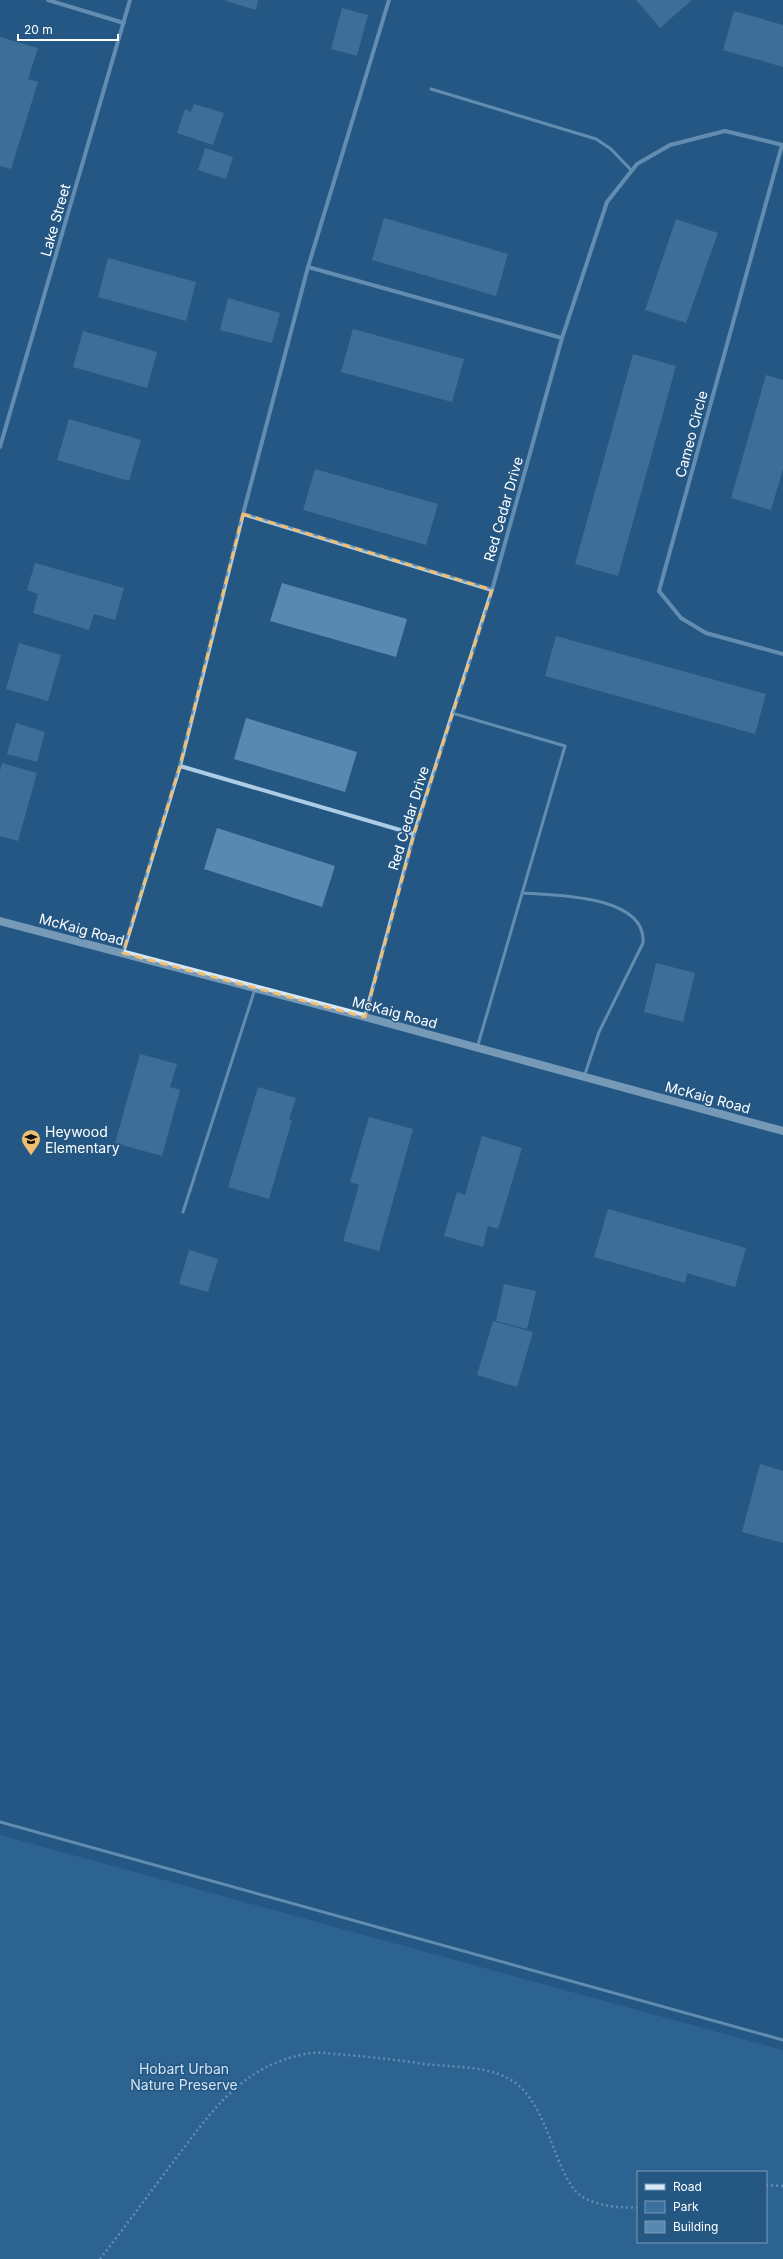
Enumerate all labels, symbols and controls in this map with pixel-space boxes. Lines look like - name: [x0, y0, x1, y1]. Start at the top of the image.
- scale bar: [18, 16, 118, 42]
- text: 20 m: [24, 22, 53, 37]
- street label: Lake Street: [37, 181, 74, 258]
- street label: Cameo Circle: [671, 389, 711, 479]
- street label: Red Cedar Drive: [480, 455, 526, 563]
- street label: Red Cedar Drive: [384, 764, 432, 872]
- street label: McKaig Road: [37, 909, 127, 949]
- street label: McKaig Road: [350, 992, 440, 1032]
- street label: McKaig Road: [663, 1077, 753, 1117]
- place label: Heywood Elementary: [45, 1123, 120, 1156]
- school or university icon: Heywood Elementary: [20, 1128, 42, 1156]
- park label: Hobart Urban Nature Preserve: [130, 2060, 238, 2093]
- legend: [637, 2171, 767, 2243]
- text: Road: [673, 2179, 702, 2194]
- text: Park: [673, 2199, 699, 2214]
- text: Building: [673, 2219, 718, 2234]

